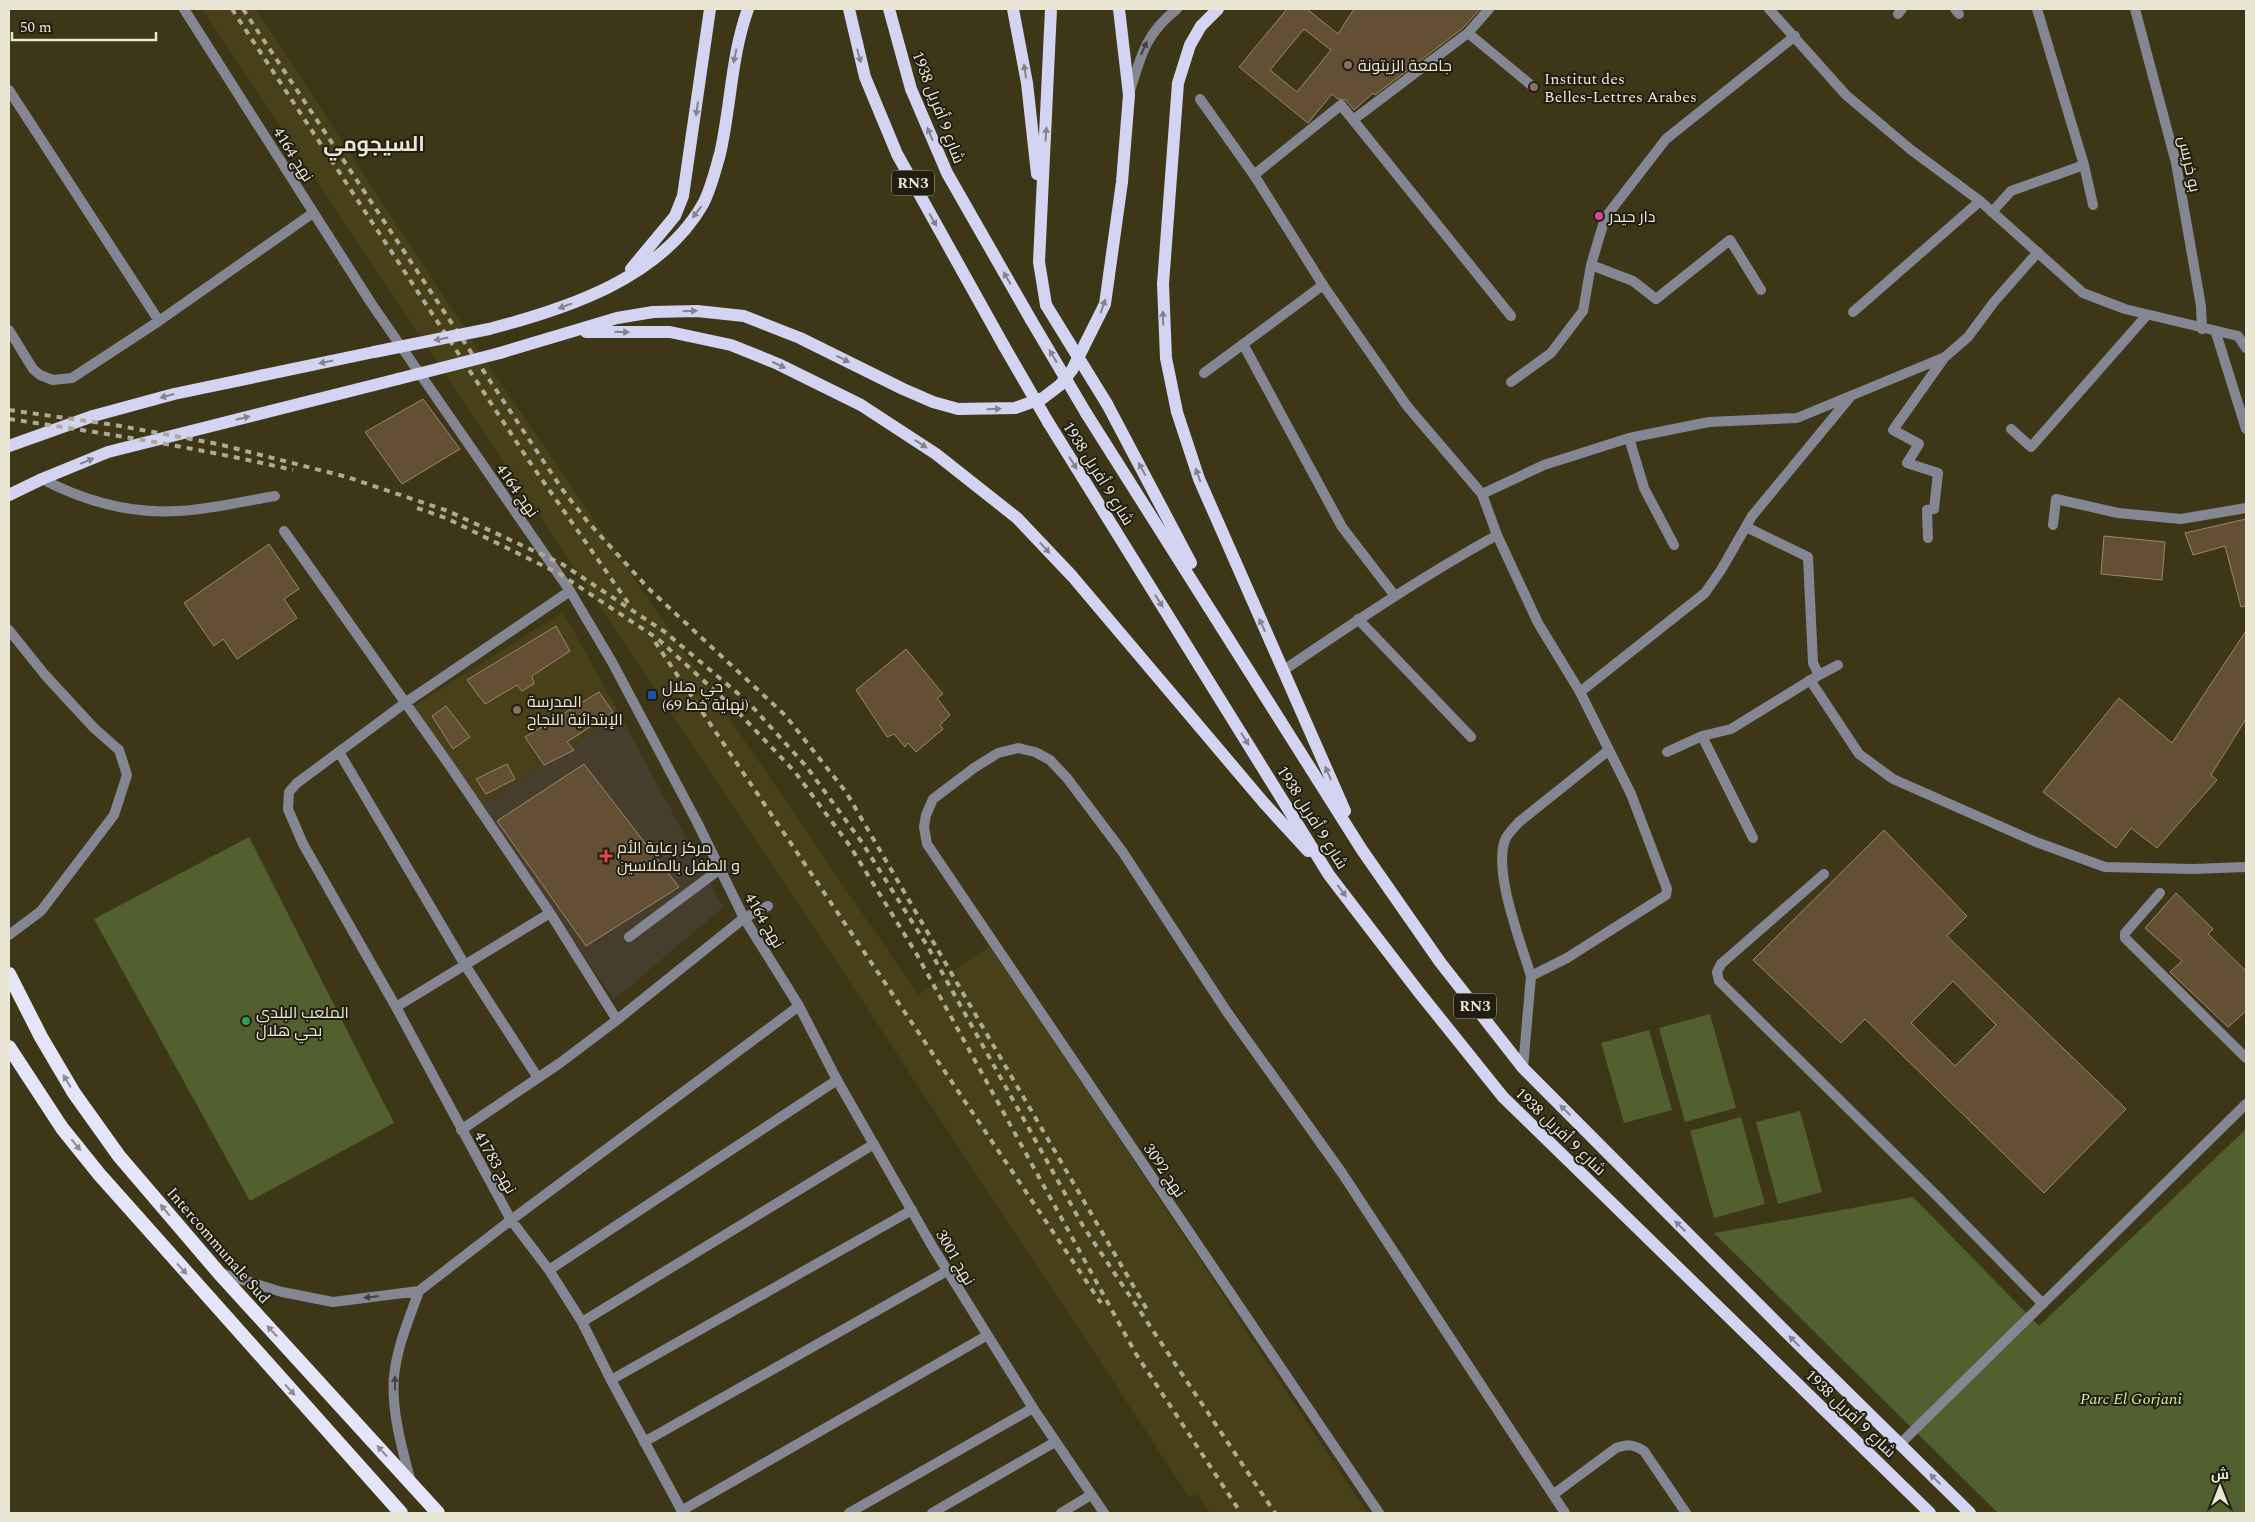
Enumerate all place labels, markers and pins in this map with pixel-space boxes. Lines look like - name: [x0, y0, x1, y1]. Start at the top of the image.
- place label: جامعة الزيتونة: [1358, 54, 1452, 78]
- marker: جامعة الزيتونة: [1342, 59, 1354, 71]
- place label: Institut des Belles-Lettres Arabes: [1544, 67, 1697, 109]
- marker: Institut des Belles-Lettres Arabes: [1528, 81, 1540, 93]
- place label: دار حيدر: [1608, 205, 1656, 229]
- marker: دار حيدر: [1593, 210, 1605, 222]
- place label: حي هلال (نهاية خط 69): [662, 675, 749, 717]
- marker: حي هلال (نهاية خط 69): [646, 689, 658, 701]
- place label: المدرسة الإبتدائية النجاح: [527, 690, 623, 732]
- marker: المدرسة الإبتدائية النجاح: [511, 704, 523, 716]
- place label: مركز رعاية الأم و الطفل بالملاسين: [617, 836, 740, 878]
- marker: مركز رعاية الأم و الطفل بالملاسين: [599, 849, 613, 863]
- place label: الملعب البلدي بحي هلال: [256, 1001, 349, 1044]
- marker: الملعب البلدي بحي هلال: [240, 1015, 252, 1027]

